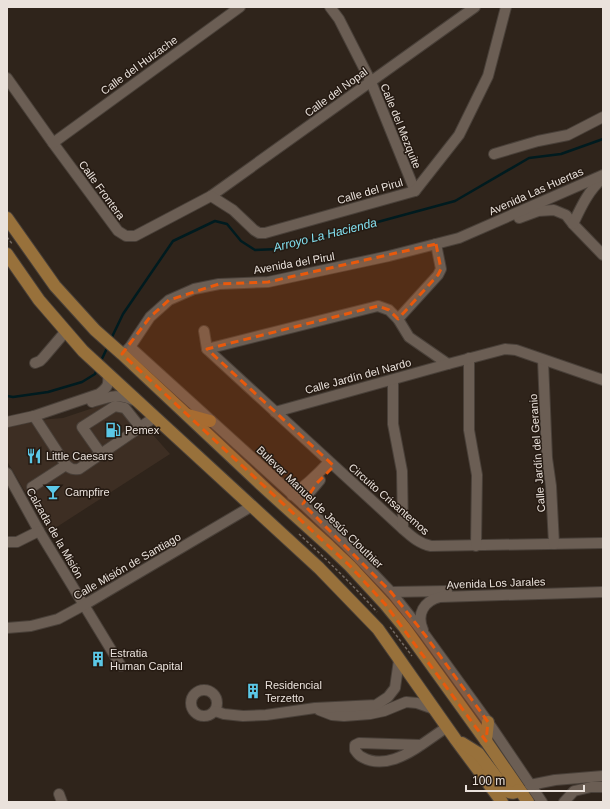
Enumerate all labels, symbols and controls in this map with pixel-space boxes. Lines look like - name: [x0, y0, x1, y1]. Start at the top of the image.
- street label: Calle del Huizache: [98, 33, 180, 97]
- street label: Calle del Nopal: [302, 65, 370, 119]
- street label: Calle del Mezquite: [378, 82, 424, 170]
- street label: Calle Frontera: [77, 158, 128, 222]
- street label: Avenida Las Huertas: [487, 165, 585, 217]
- street label: Calle del Pirul: [336, 176, 404, 206]
- water label: Arroyo La Hacienda: [271, 215, 378, 255]
- street label: Avenida del Pirul: [252, 250, 336, 276]
- street label: Calle Jardín del Nardo: [304, 356, 412, 396]
- street label: Calle Jardín del Geranio: [527, 393, 547, 513]
- fuel station icon: Pemex: [104, 421, 122, 439]
- place label: Pemex: [125, 424, 160, 436]
- street label: Bulevar Manuel de Jesús Clouthier: [254, 443, 386, 571]
- restaurant icon: Little Caesars: [25, 447, 43, 465]
- place label: Little Caesars: [46, 450, 114, 462]
- street label: Circuito Crisantemos: [347, 461, 432, 537]
- bar icon: Campfire: [44, 483, 62, 501]
- street label: Calzada de la Misión: [24, 486, 86, 580]
- place label: Campfire: [65, 486, 110, 498]
- street label: Calle Misión de Santiago: [71, 530, 183, 602]
- street label: Avenida Los Jarales: [446, 575, 546, 591]
- place label: Estratia Human Capital: [110, 647, 183, 672]
- building icon: Estratia Human Capital: [89, 650, 107, 668]
- place label: Residencial Terzetto: [265, 679, 322, 704]
- building icon: Residencial Terzetto: [244, 682, 262, 700]
- scale bar: [466, 767, 584, 793]
- text: 100 m: [472, 774, 505, 788]

